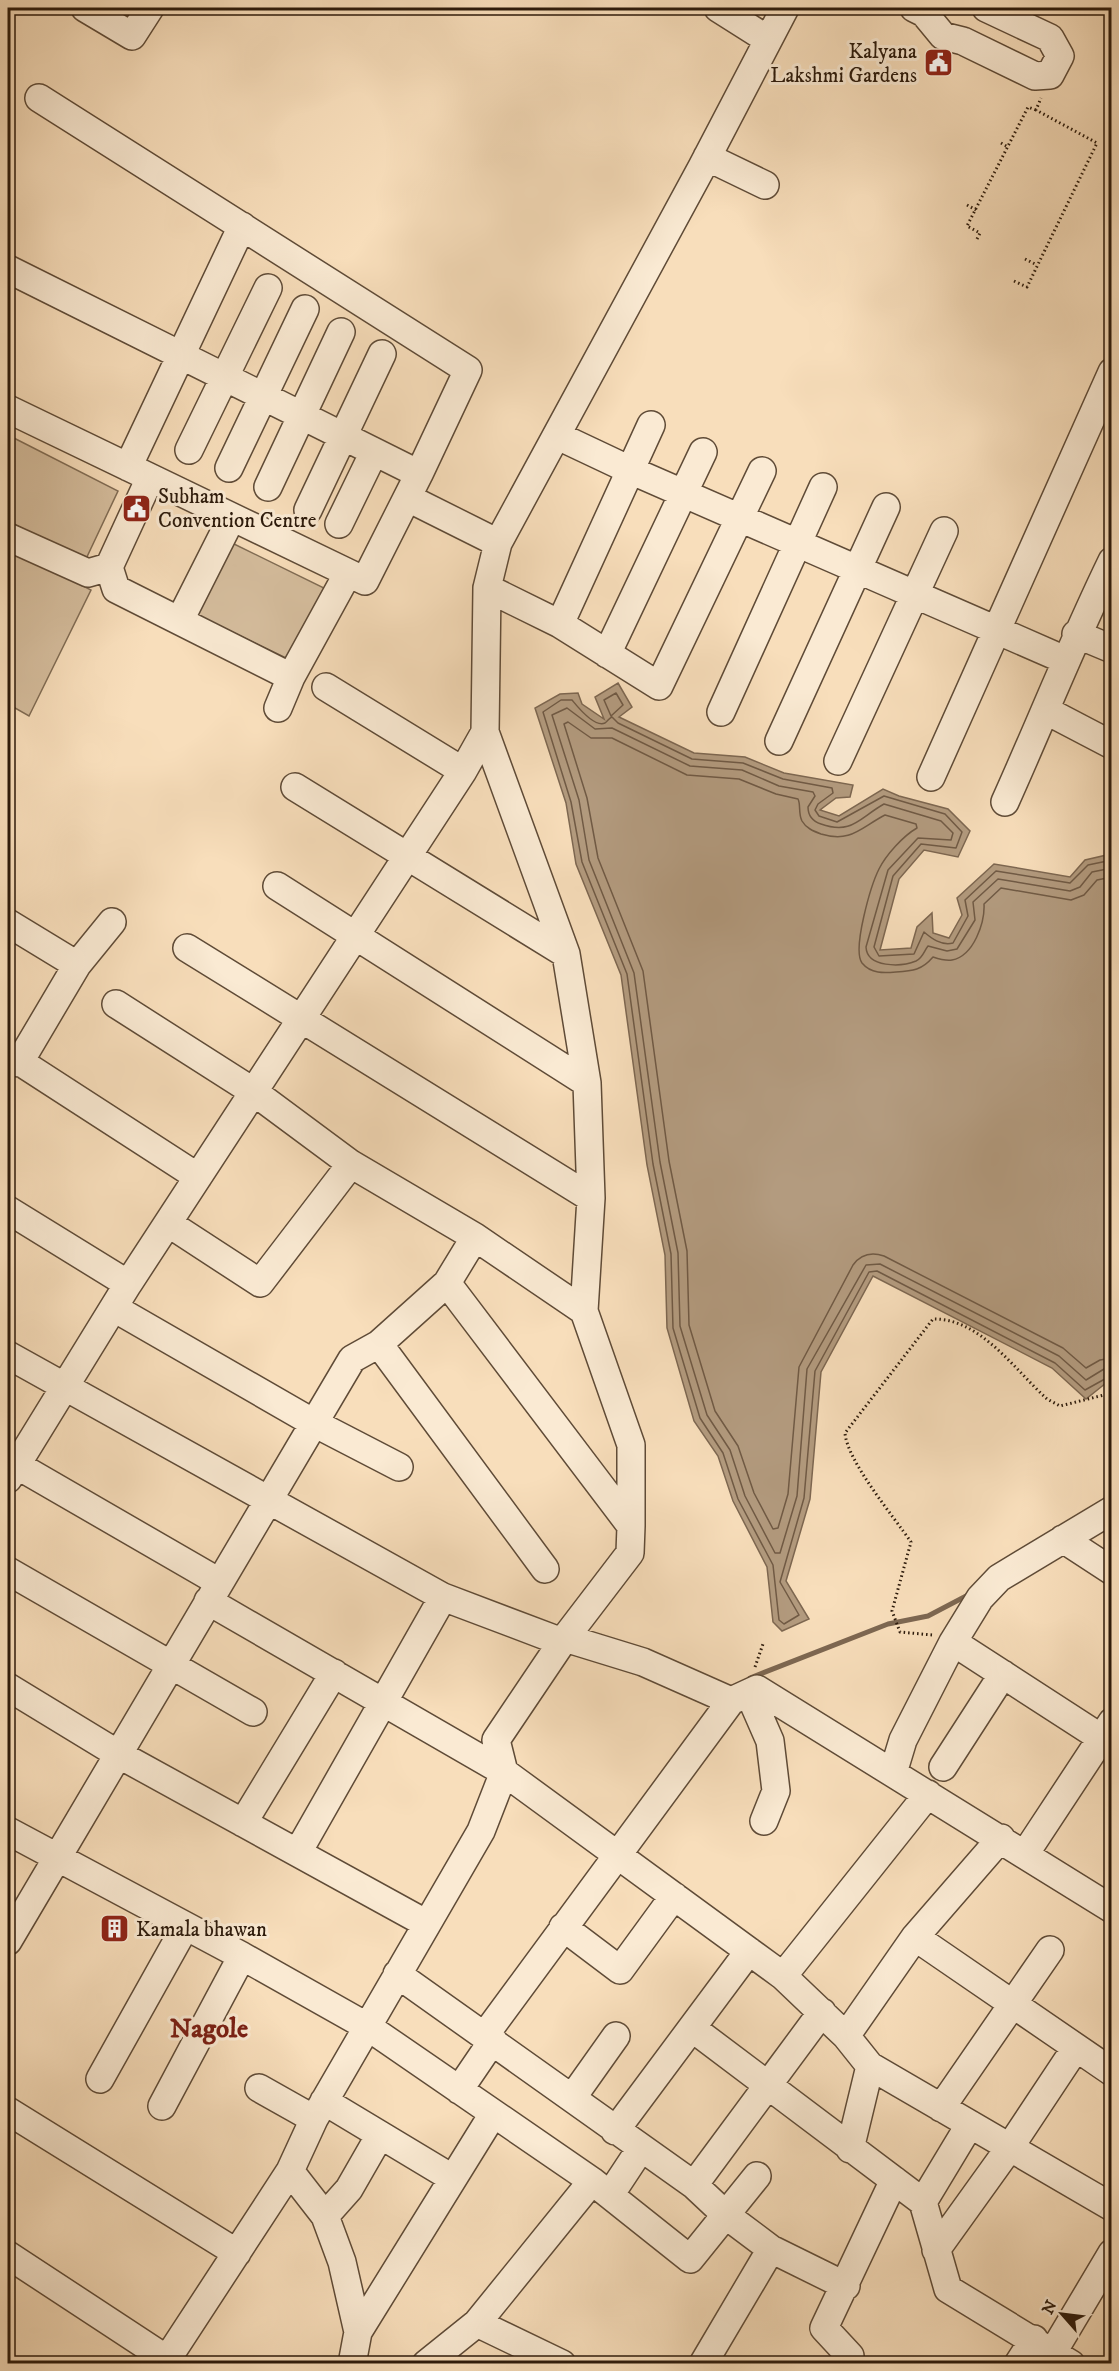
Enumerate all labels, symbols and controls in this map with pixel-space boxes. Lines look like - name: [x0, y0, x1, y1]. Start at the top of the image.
- place label: Kalyana Lakshmi Gardens: [770, 39, 917, 89]
- public building icon: Kalyana Lakshmi Gardens: [922, 47, 954, 79]
- place label: Subham Convention Centre: [158, 484, 317, 534]
- public building icon: Subham Convention Centre: [121, 492, 153, 524]
- building icon: Kamala bhawan: [99, 1913, 131, 1945]
- place label: Kamala bhawan: [136, 1917, 267, 1943]
- district label: Nagole: [170, 2012, 248, 2046]
- north arrow: [1032, 2284, 1092, 2344]
- text: N: [1038, 2297, 1062, 2318]

